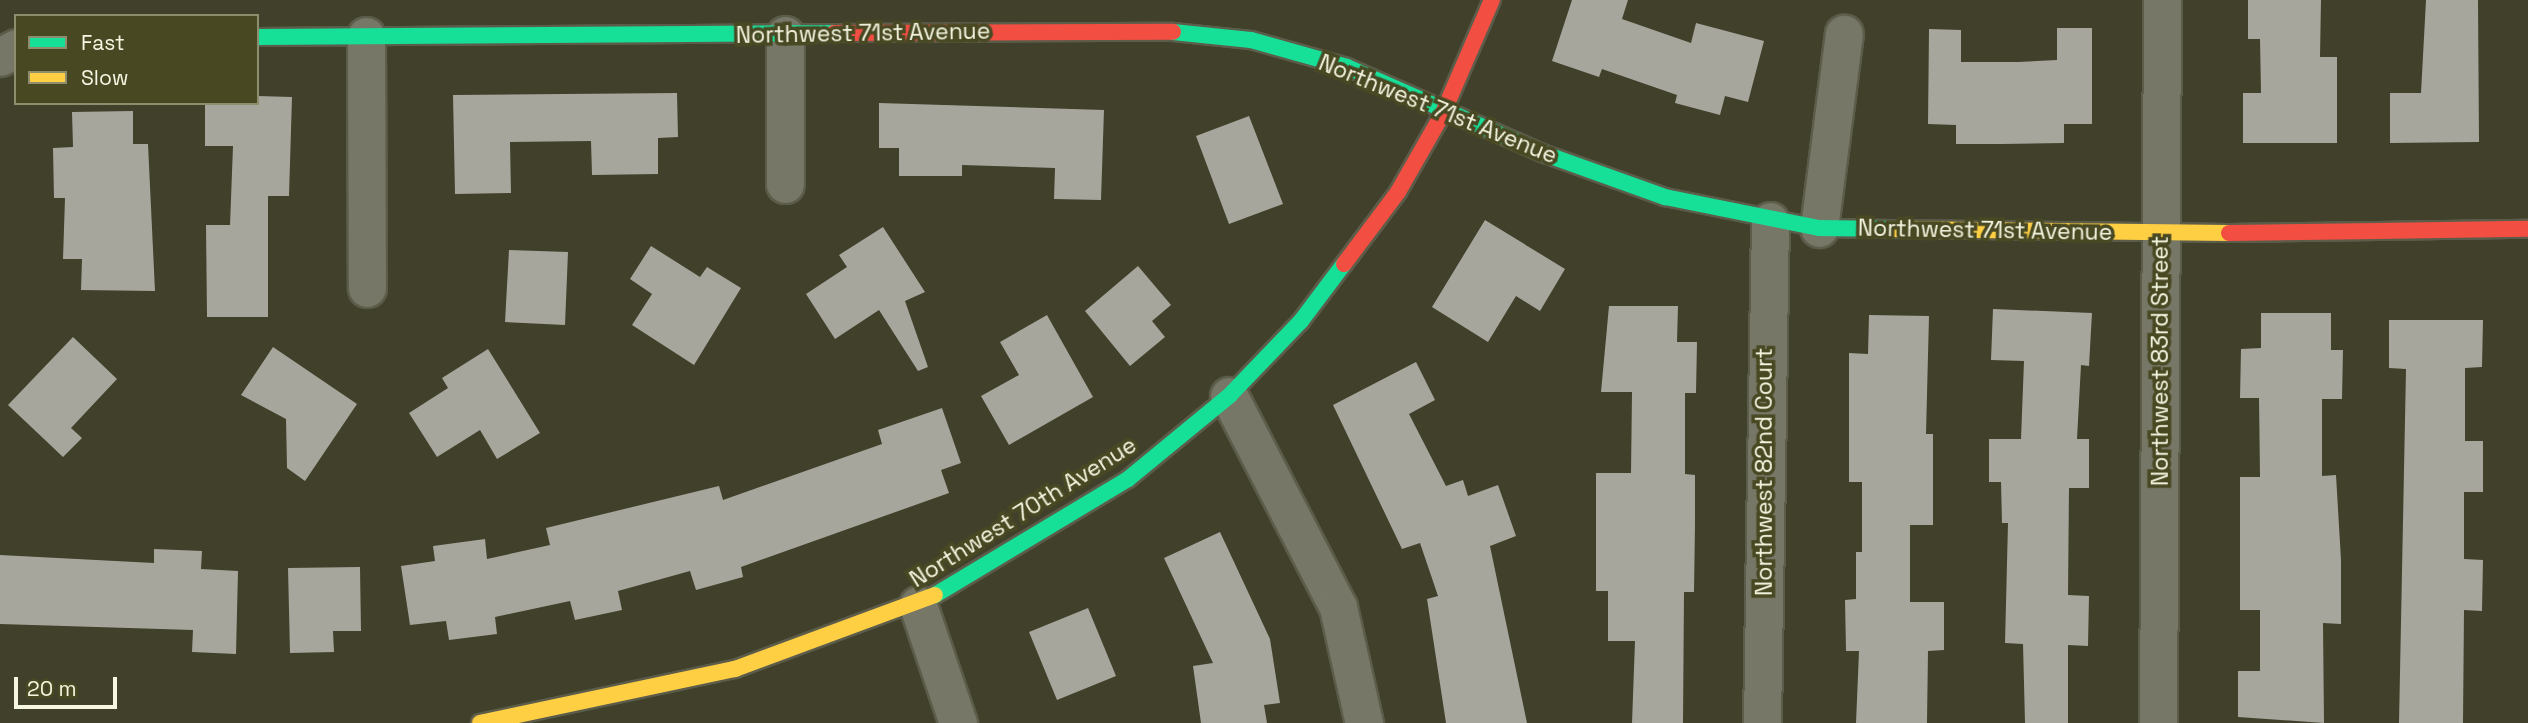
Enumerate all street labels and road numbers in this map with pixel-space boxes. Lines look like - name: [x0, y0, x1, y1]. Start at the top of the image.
- street label: Northwest 71st Avenue: [735, 17, 991, 49]
- street label: Northwest 71st Avenue: [1315, 48, 1561, 170]
- street label: Northwest 71st Avenue: [1857, 214, 2113, 246]
- street label: Northwest 83rd Street: [2146, 236, 2174, 486]
- street label: Northwest 82nd Court: [1750, 348, 1778, 596]
- street label: Northwest 70th Avenue: [904, 431, 1142, 593]

